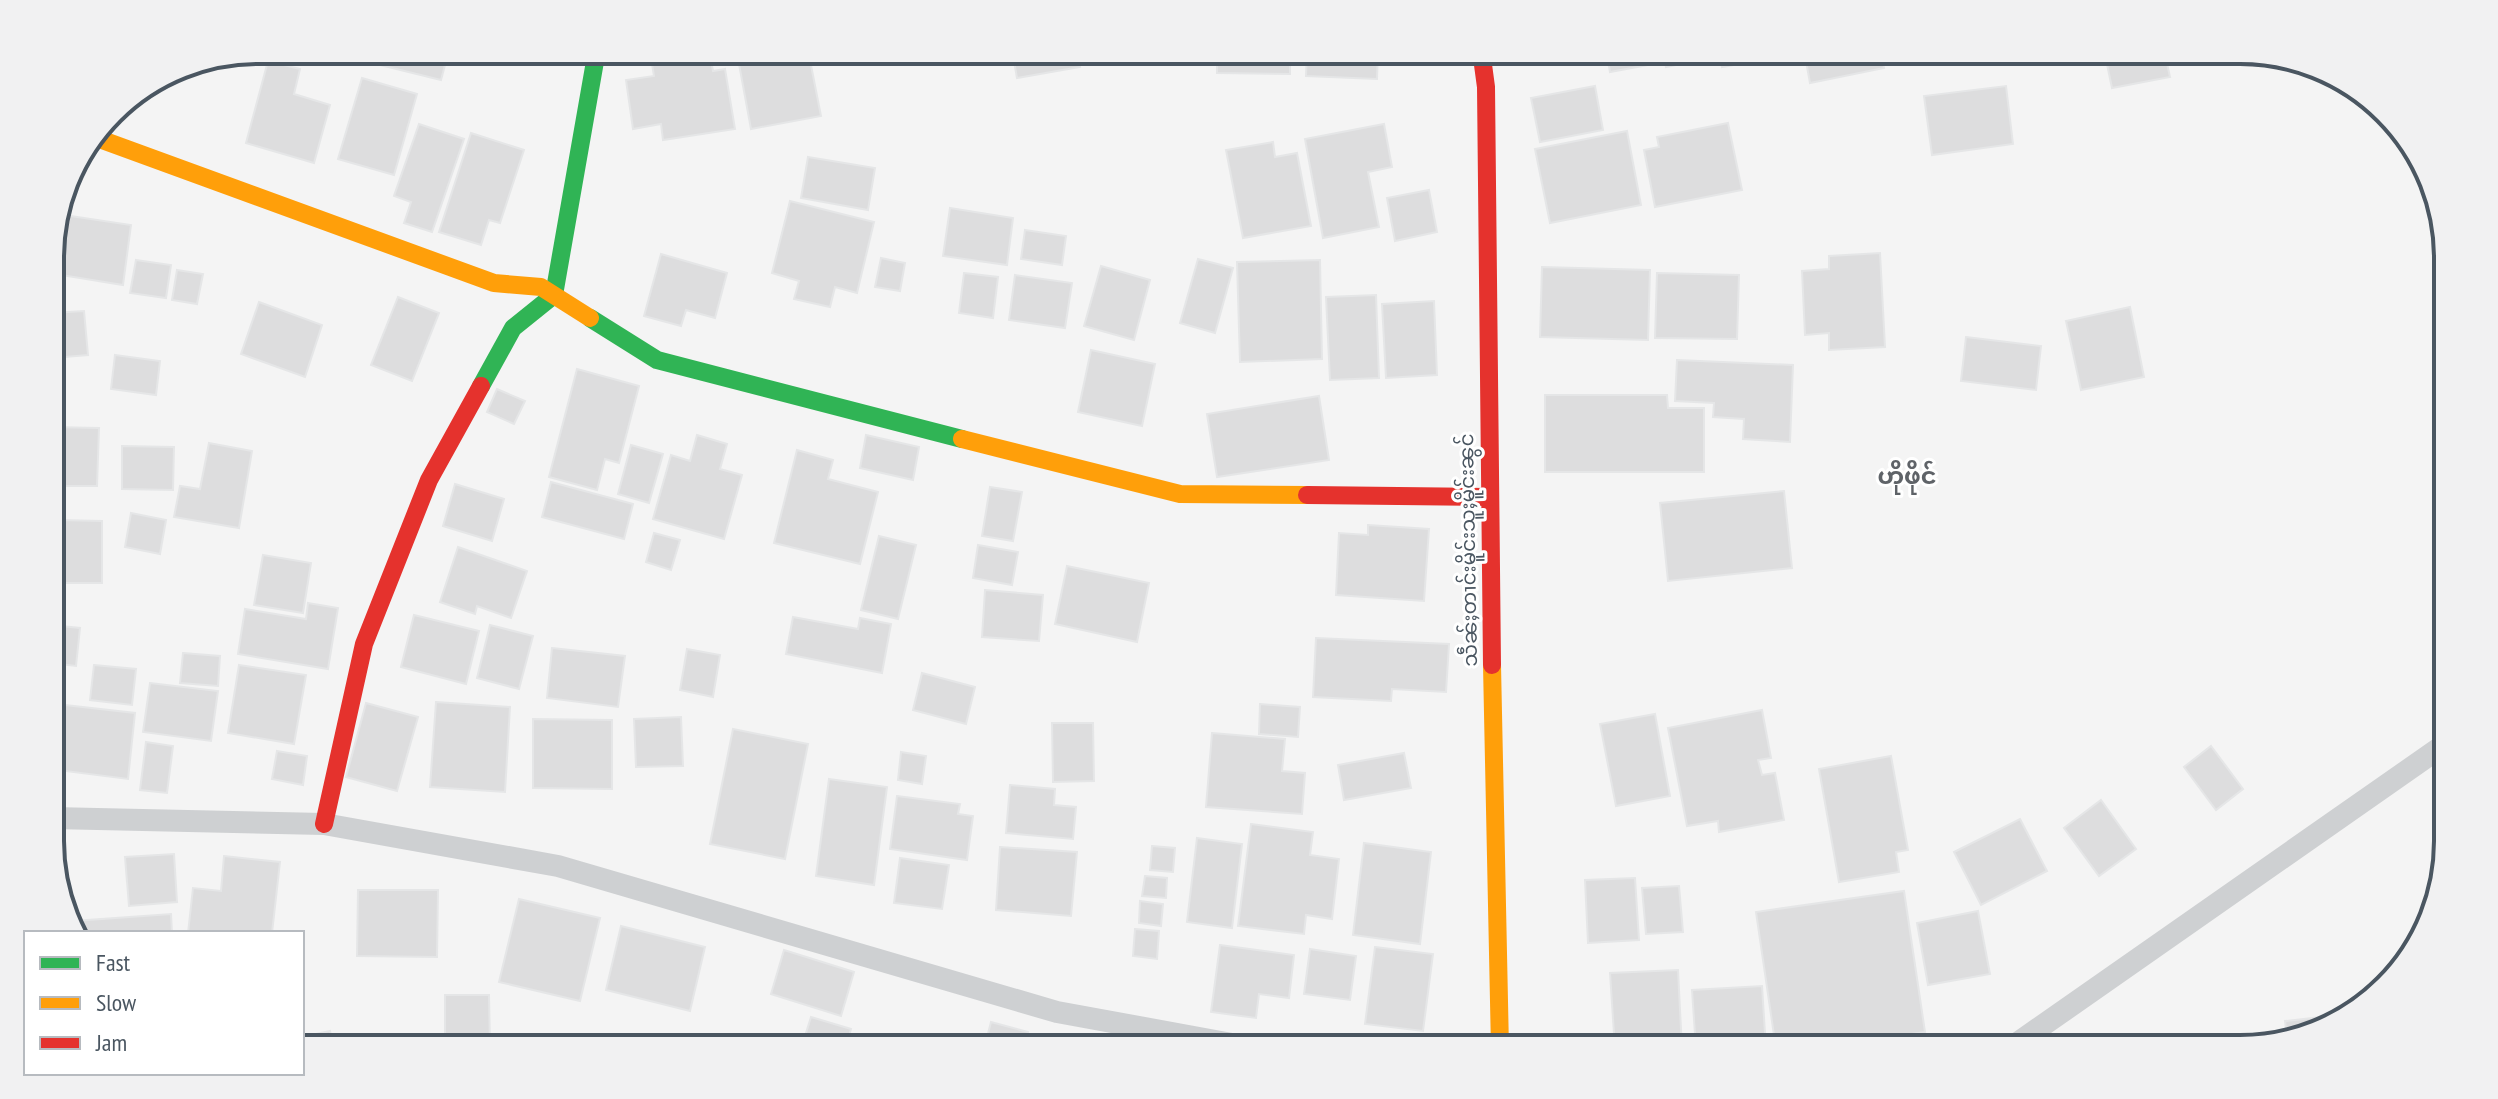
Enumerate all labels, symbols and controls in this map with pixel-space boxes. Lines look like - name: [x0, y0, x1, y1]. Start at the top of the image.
- street label: သဵၼ်ႈတၢင်းမိူင်းသူႈမိူင်းၼွင်: [1452, 433, 1487, 667]
- district label: ဟိုဖိုင်: [1877, 460, 1937, 495]
- legend: [24, 931, 304, 1075]
- text: Fast: [96, 947, 131, 978]
- text: Slow: [96, 987, 137, 1018]
- text: Jam: [95, 1027, 127, 1058]

